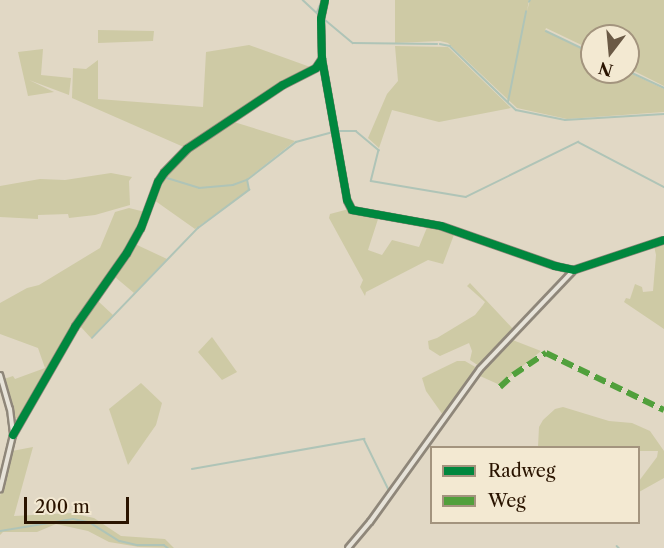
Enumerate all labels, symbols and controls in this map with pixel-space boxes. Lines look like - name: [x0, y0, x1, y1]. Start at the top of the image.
- north arrow: [580, 24, 640, 84]
- text: N: [596, 58, 615, 81]
- legend: [430, 446, 640, 524]
- text: Radweg: [488, 460, 555, 482]
- scale bar: [27, 485, 132, 523]
- text: Weg: [488, 490, 526, 512]
- text: 200 m: [35, 496, 90, 518]

